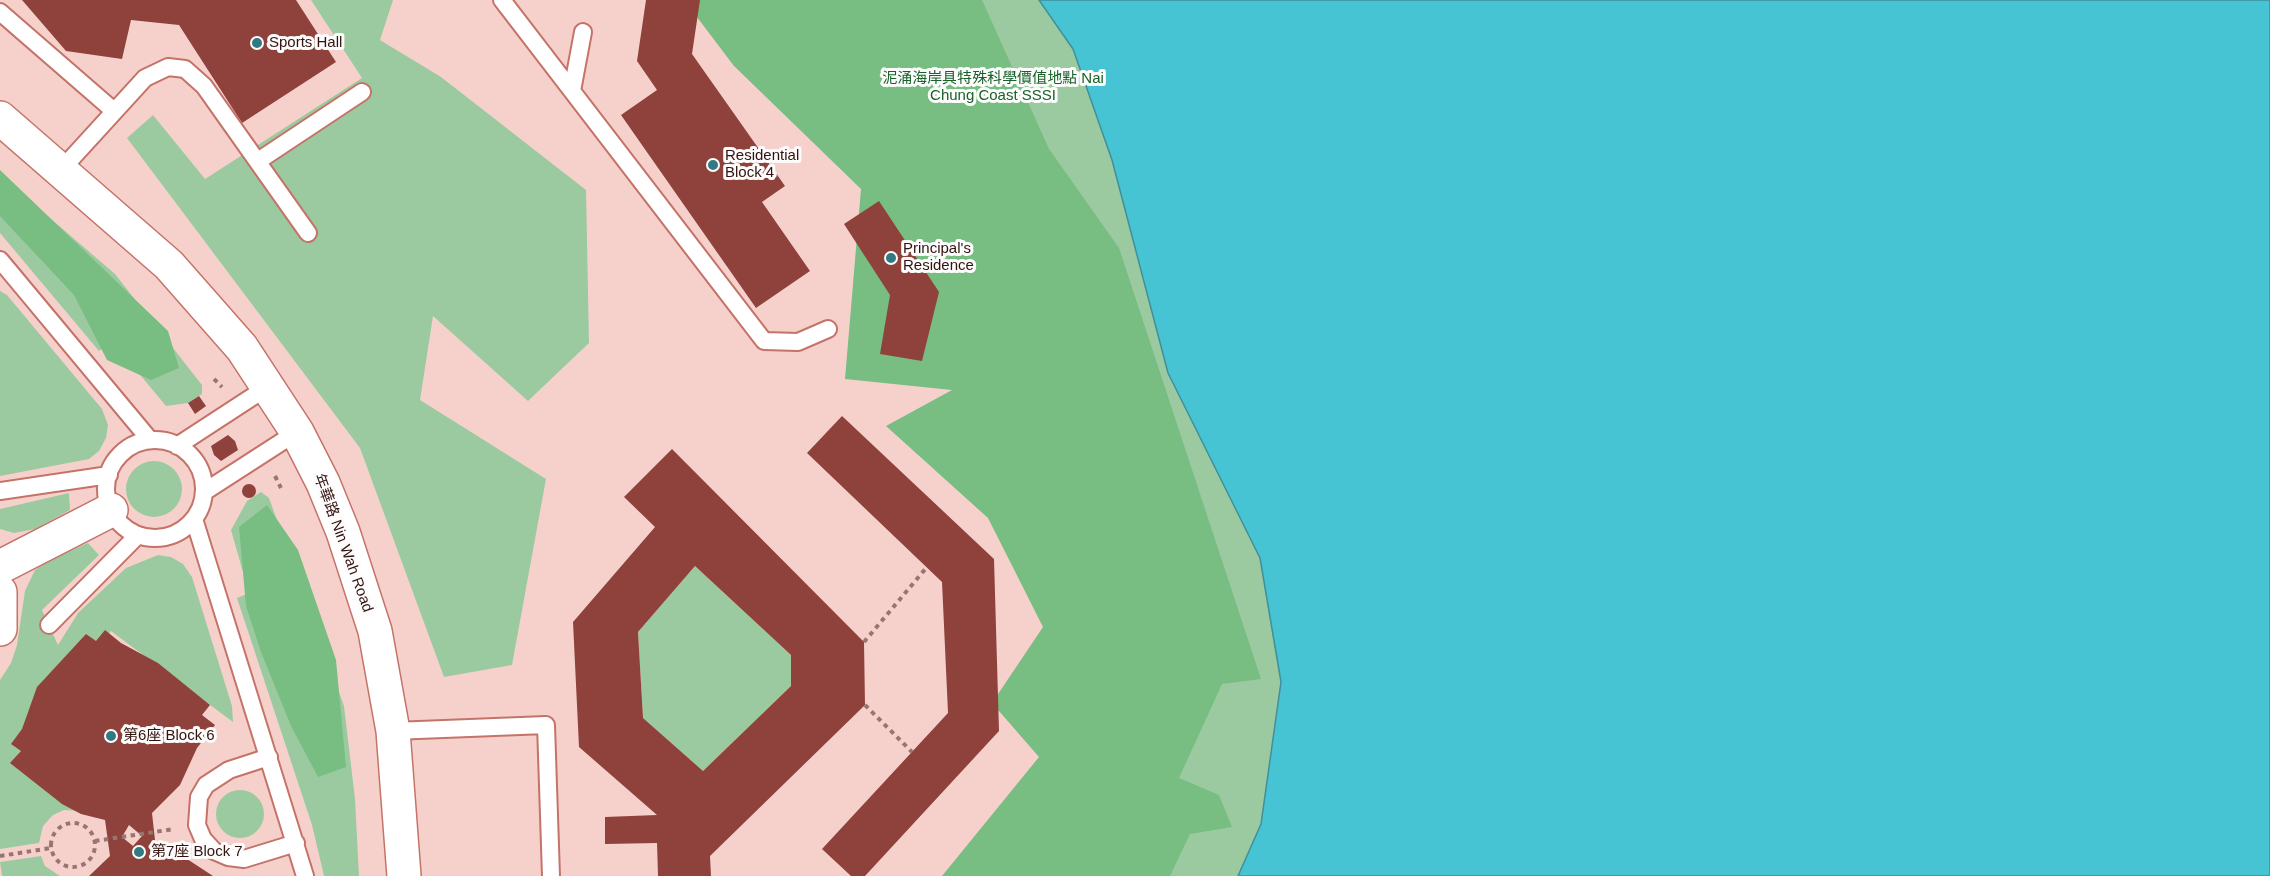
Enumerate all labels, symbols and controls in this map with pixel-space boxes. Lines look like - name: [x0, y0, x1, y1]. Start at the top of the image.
- place label: Sports Hall: [269, 34, 342, 52]
- marker: Sports Hall: [250, 36, 264, 50]
- park label: 泥涌海岸具特殊科學價值地點 Nai Chung Coast SSSI: [882, 70, 1104, 105]
- place label: Residential Block 4: [725, 147, 799, 182]
- marker: Residential Block 4: [706, 158, 720, 172]
- place label: Principal's Residence: [903, 240, 974, 275]
- marker: Principal's Residence: [884, 251, 898, 265]
- street label: 年華路 Nin Wah Road: [310, 471, 376, 615]
- place label: 第6座 Block 6: [123, 727, 215, 745]
- marker: 第6座 Block 6: [104, 729, 118, 743]
- place label: 第7座 Block 7: [151, 843, 243, 861]
- marker: 第7座 Block 7: [132, 845, 146, 859]

